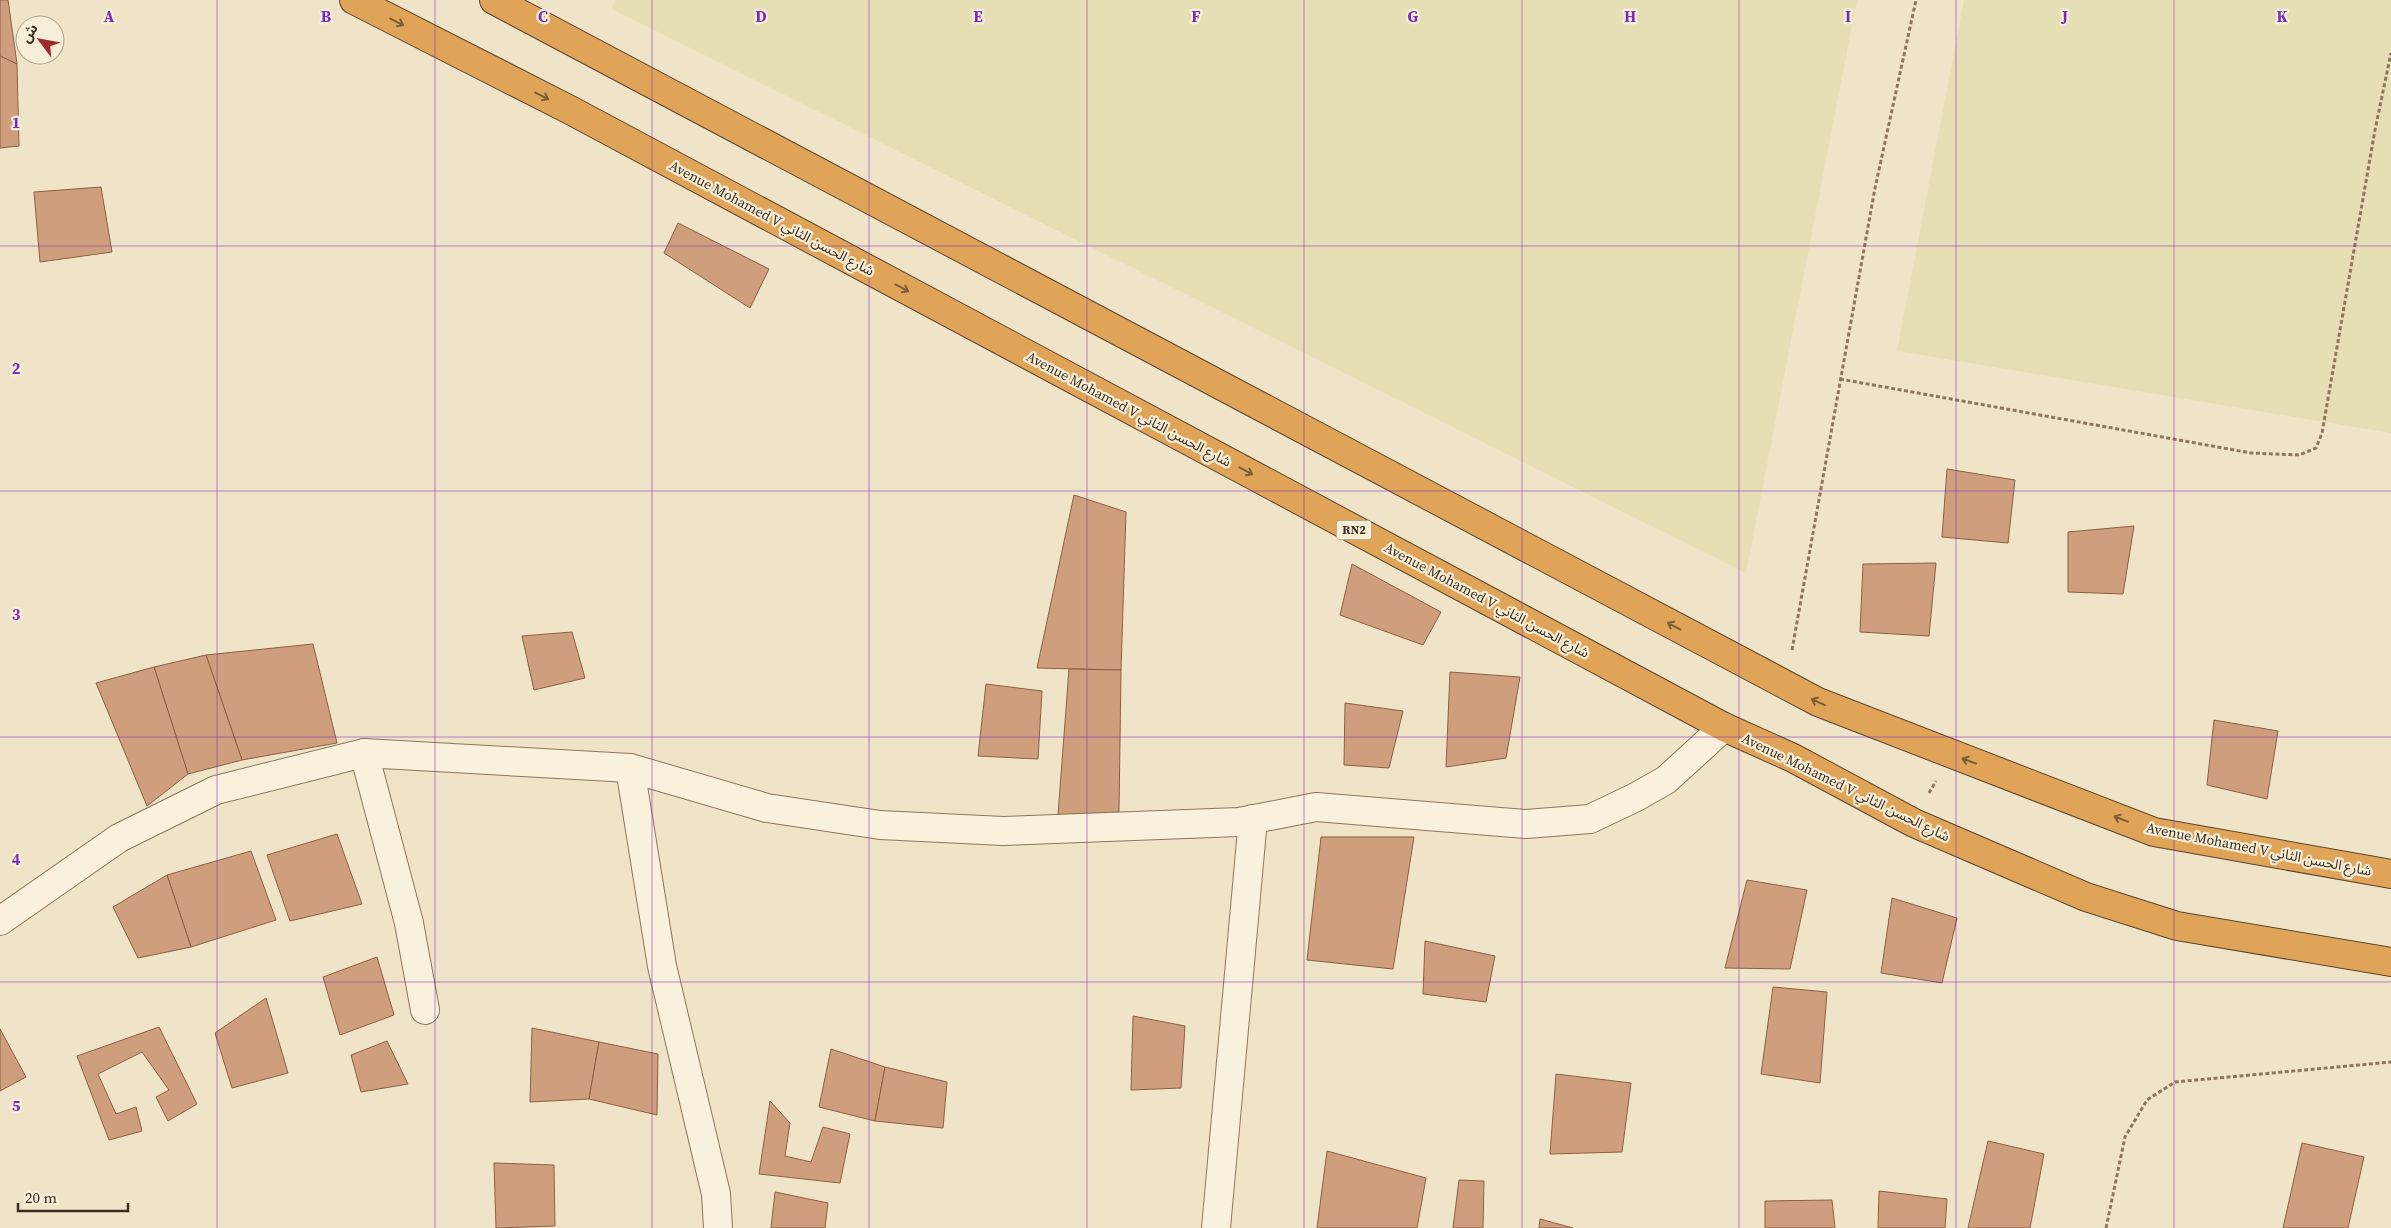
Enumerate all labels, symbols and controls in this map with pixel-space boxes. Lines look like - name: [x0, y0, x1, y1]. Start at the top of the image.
- text: A: [104, 5, 115, 27]
- text: B: [321, 5, 332, 27]
- text: C: [538, 5, 548, 27]
- text: D: [755, 5, 767, 27]
- text: E: [973, 5, 983, 27]
- text: F: [1191, 5, 1201, 27]
- text: G: [1408, 5, 1419, 27]
- text: H: [1624, 5, 1636, 27]
- text: I: [1845, 5, 1851, 27]
- text: J: [2061, 5, 2068, 27]
- text: K: [2276, 5, 2288, 27]
- north arrow: [15, 15, 65, 65]
- one-way arrow: [389, 18, 404, 27]
- text: ش: [15, 20, 43, 47]
- one-way arrow: [534, 92, 549, 101]
- text: 1: [12, 111, 20, 133]
- street label: Avenue Mohamed V شارع الحسن الثاني: [665, 155, 878, 282]
- one-way arrow: [894, 283, 909, 293]
- street label: Avenue Mohamed V شارع الحسن الثاني: [1022, 346, 1235, 473]
- text: 2: [12, 357, 21, 379]
- one-way arrow: [1238, 467, 1252, 477]
- road number: RN2: [1336, 520, 1372, 540]
- street label: Avenue Mohamed V شارع الحسن الثاني: [1380, 537, 1593, 664]
- text: 3: [12, 603, 21, 625]
- one-way arrow: [1667, 621, 1682, 630]
- one-way arrow: [1811, 696, 1826, 706]
- street label: Avenue Mohamed V شارع الحسن الثاني: [1738, 728, 1954, 847]
- one-way arrow: [1962, 756, 1977, 765]
- one-way arrow: [2114, 814, 2129, 823]
- street label: Avenue Mohamed V شارع الحسن الثاني: [2144, 817, 2374, 882]
- text: 4: [12, 848, 21, 870]
- text: 5: [12, 1094, 21, 1116]
- scale bar: [18, 1180, 128, 1212]
- text: 20 m: [25, 1187, 57, 1208]

